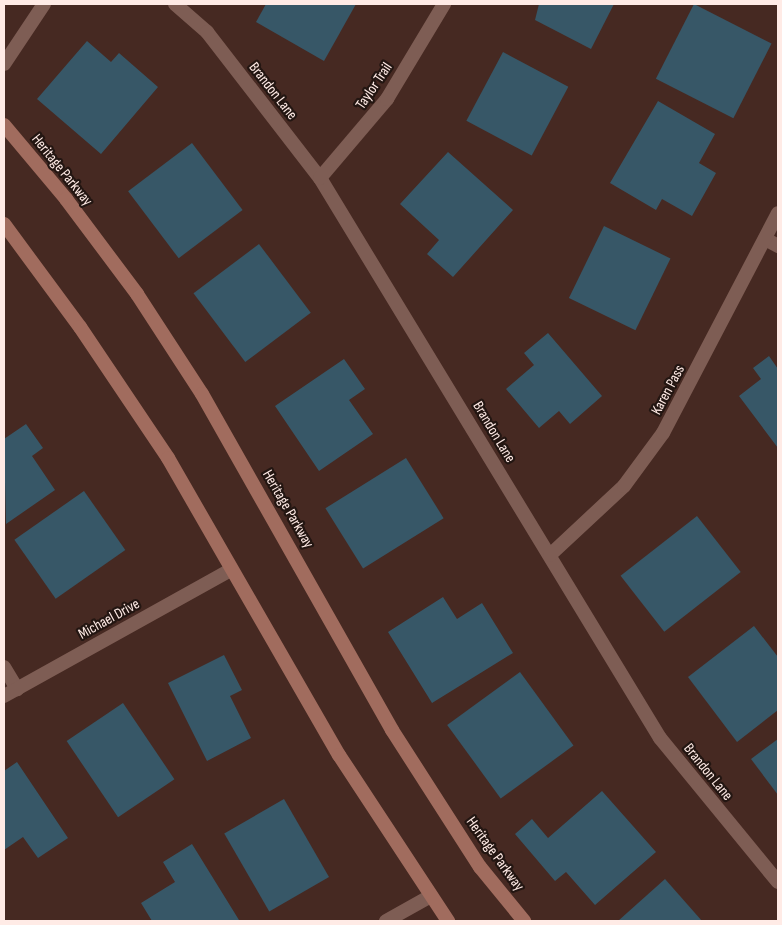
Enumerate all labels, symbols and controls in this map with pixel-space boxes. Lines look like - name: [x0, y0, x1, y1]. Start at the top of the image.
- street label: Brandon Lane: [245, 59, 301, 123]
- street label: Taylor Trail: [352, 59, 396, 113]
- street label: Heritage Parkway: [28, 131, 96, 209]
- street label: Karen Pass: [647, 362, 689, 418]
- street label: Brandon Lane: [469, 398, 519, 466]
- street label: Heritage Parkway: [258, 467, 318, 551]
- street label: Michael Drive: [75, 595, 143, 643]
- street label: Brandon Lane: [680, 740, 736, 804]
- street label: Heritage Parkway: [462, 814, 528, 894]

